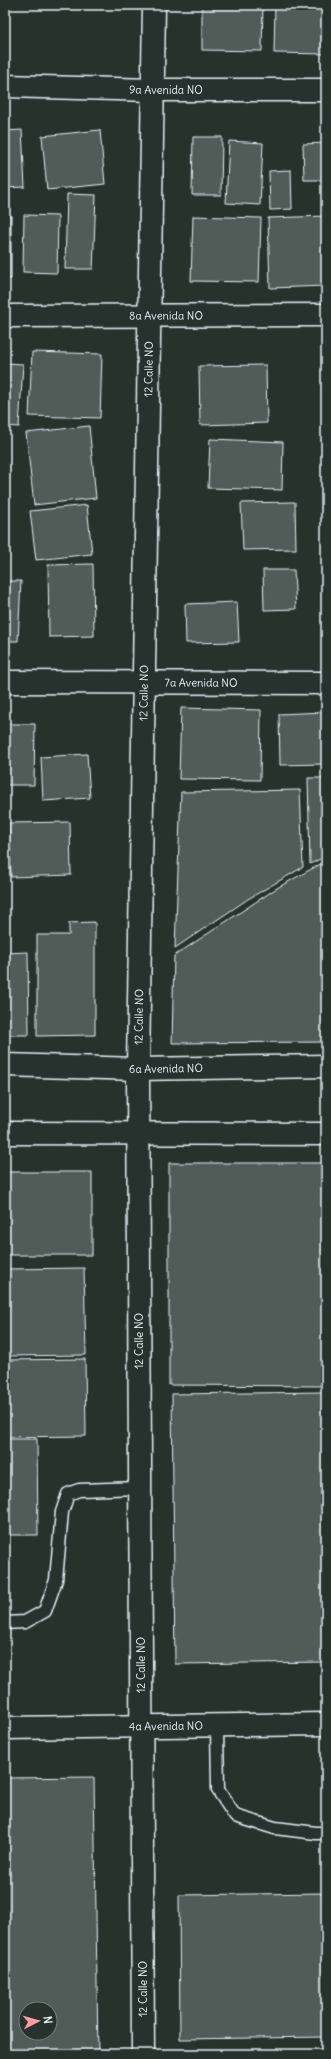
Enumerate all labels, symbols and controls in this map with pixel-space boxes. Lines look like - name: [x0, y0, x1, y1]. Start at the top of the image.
- street label: 9a Avenida NO: [129, 82, 203, 97]
- street label: 8a Avenida NO: [129, 308, 203, 323]
- street label: 12 Calle NO: [141, 341, 156, 397]
- street label: 12 Calle NO: [136, 665, 151, 721]
- street label: 7a Avenida NO: [165, 675, 237, 690]
- street label: 12 Calle NO: [131, 989, 146, 1045]
- street label: 6a Avenida NO: [129, 1061, 203, 1076]
- street label: 12 Calle NO: [132, 1313, 146, 1369]
- street label: 12 Calle NO: [134, 1637, 148, 1693]
- street label: 4a Avenida NO: [129, 1719, 203, 1733]
- street label: 12 Calle NO: [136, 1961, 150, 2017]
- north arrow: [18, 2001, 58, 2041]
- text: N: [41, 2015, 55, 2024]

